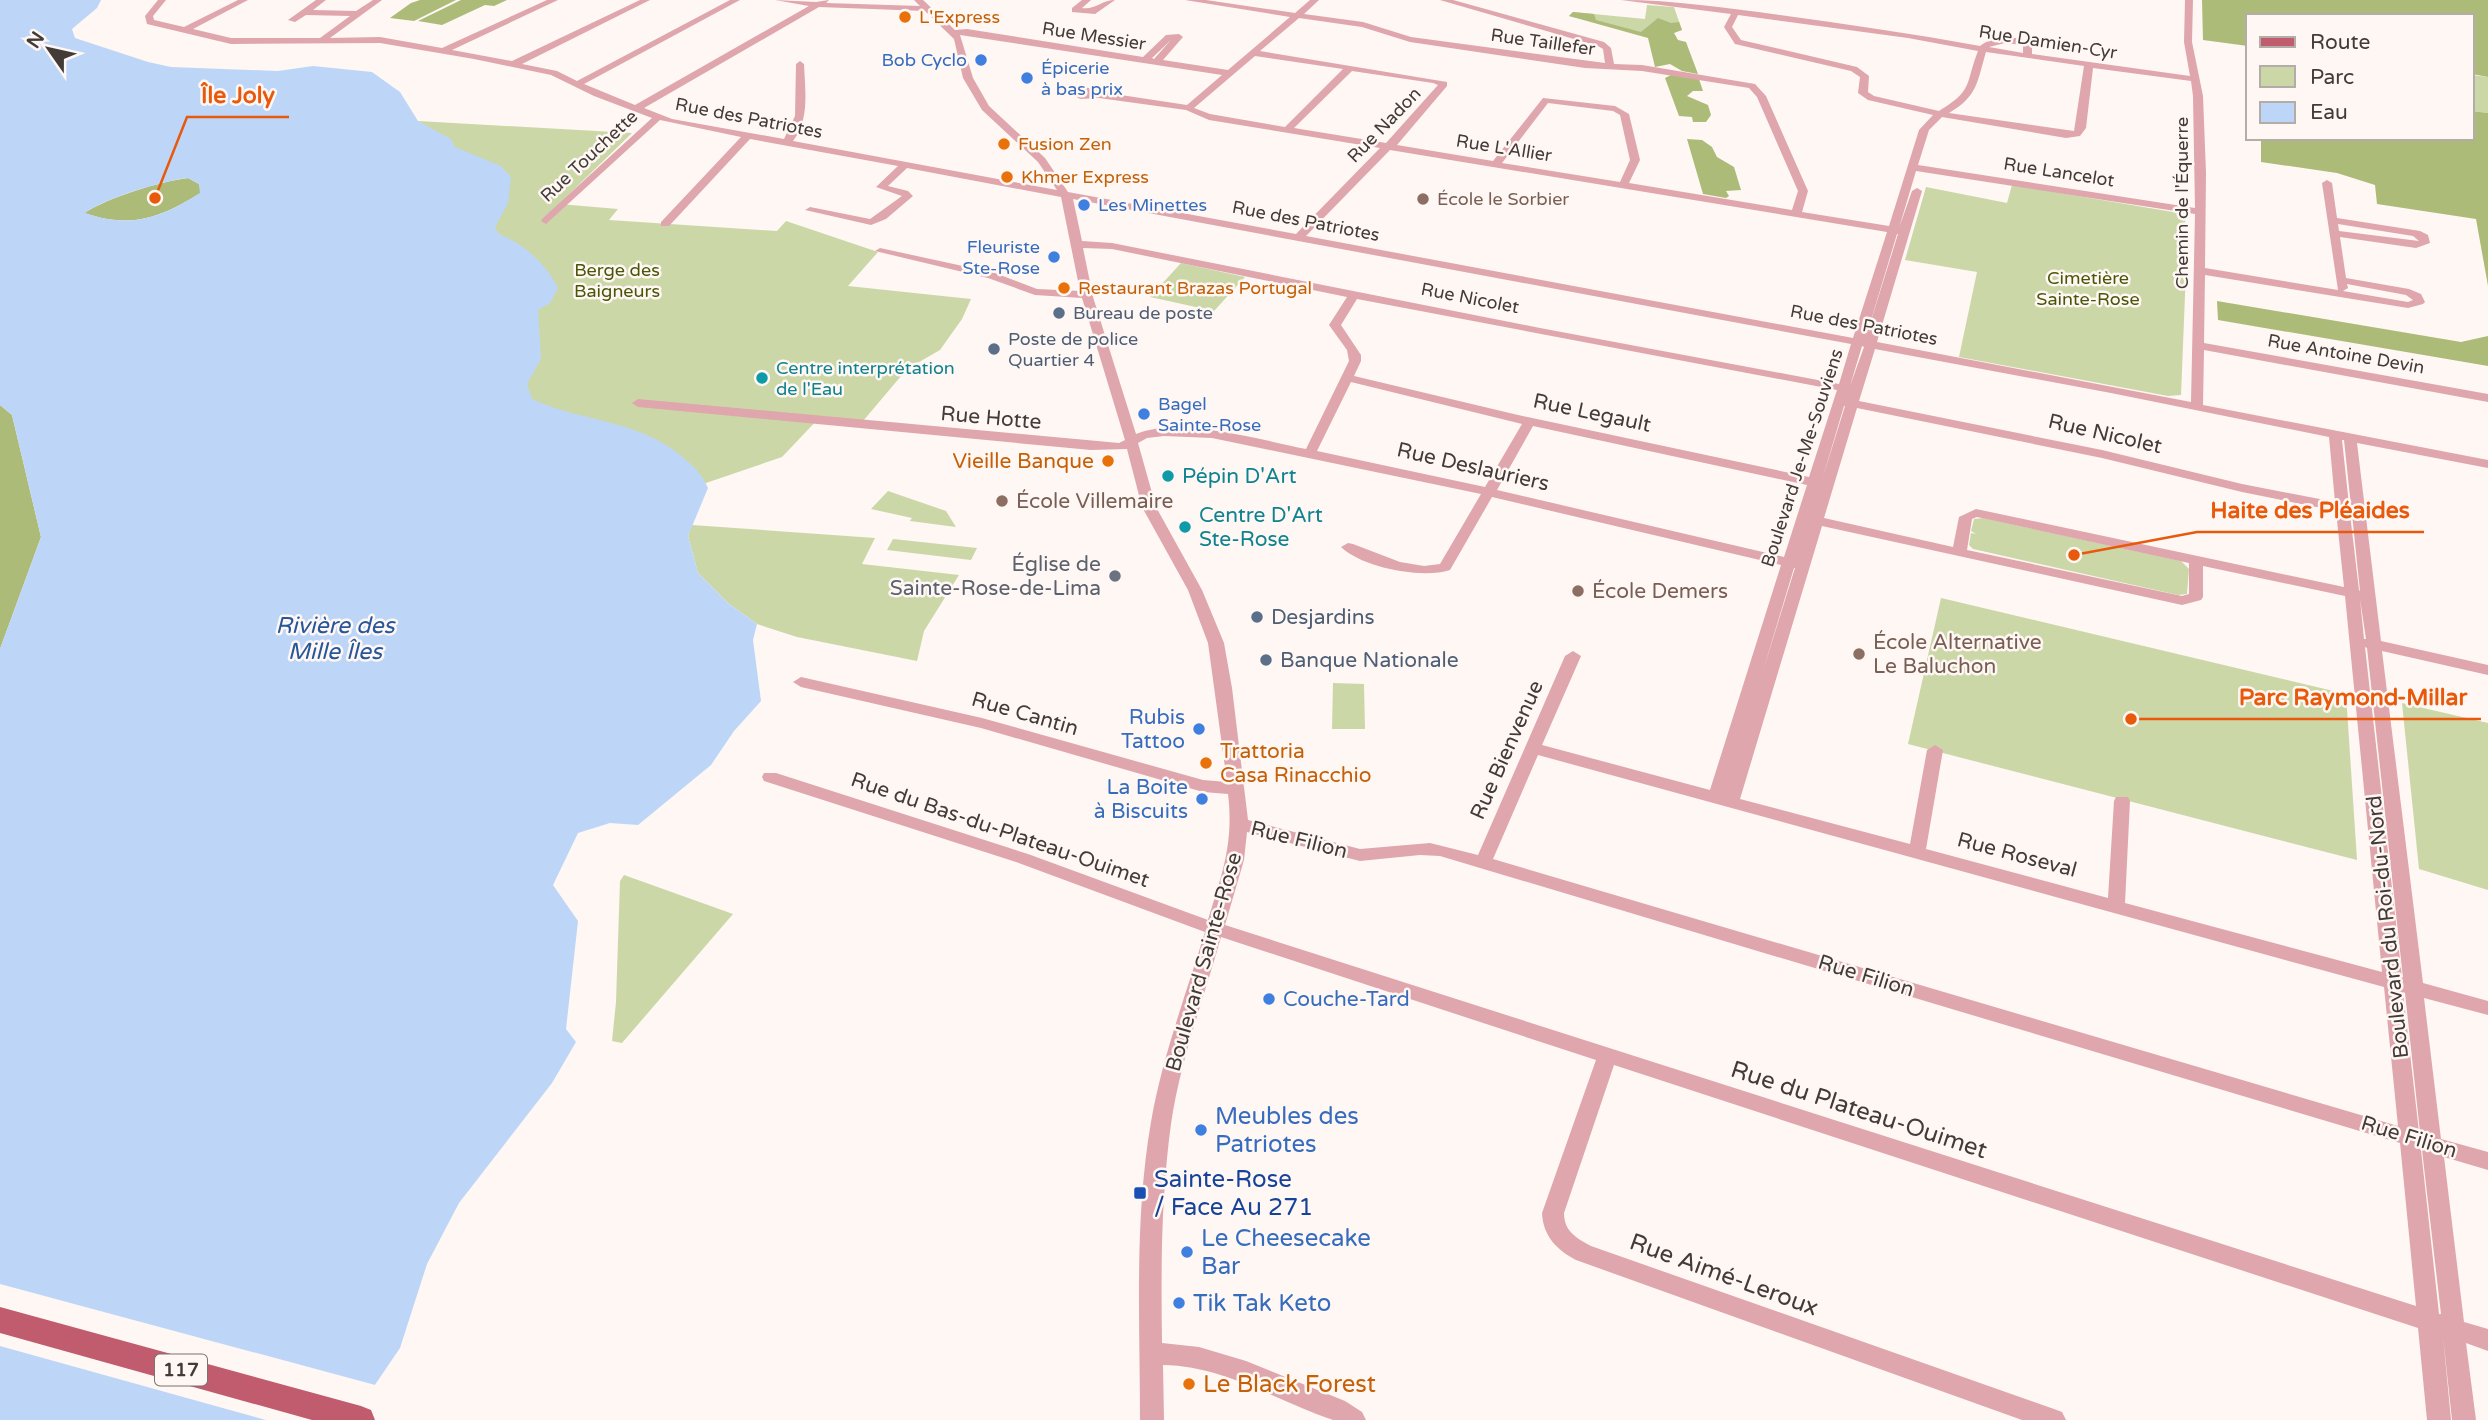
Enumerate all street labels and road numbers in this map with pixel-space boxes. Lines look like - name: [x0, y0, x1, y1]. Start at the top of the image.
- street label: Rue Messier: [1041, 17, 1148, 55]
- street label: Rue Damien-Cyr: [1977, 20, 2119, 64]
- street label: Rue Taillefer: [1489, 24, 1597, 60]
- street label: Rue Nadon: [1343, 83, 1425, 167]
- street label: Rue des Patriotes: [673, 93, 825, 143]
- street label: Rue Touchette: [536, 105, 642, 207]
- street label: Chemin de l'Équerre: [2171, 117, 2193, 289]
- street label: Rue L'Allier: [1454, 130, 1554, 166]
- street label: Rue Lancelot: [2002, 152, 2116, 192]
- street label: Rue des Patriotes: [1230, 196, 1382, 246]
- street label: Rue Nicolet: [1419, 278, 1521, 318]
- street label: Rue des Patriotes: [1788, 300, 1940, 350]
- street label: Rue Antoine Devin: [2266, 329, 2426, 379]
- street label: Boulevard Je-Me-Souviens: [1756, 346, 1848, 570]
- street label: Rue Legault: [1531, 388, 1653, 438]
- street label: Rue Hotte: [940, 401, 1043, 435]
- street label: Rue Nicolet: [2046, 409, 2164, 459]
- street label: Rue Deslauriers: [1394, 437, 1552, 497]
- street label: Rue Bienvenue: [1465, 677, 1549, 823]
- street label: Rue Cantin: [969, 687, 1081, 741]
- street label: Rue du Bas-du-Plateau-Ouimet: [848, 767, 1152, 893]
- street label: Boulevard du Roi-du-Nord: [2362, 794, 2414, 1060]
- street label: Rue Filion: [1248, 816, 1350, 864]
- street label: Rue Roseval: [1955, 827, 2079, 883]
- street label: Boulevard Sainte-Rose: [1161, 849, 1247, 1074]
- street label: Rue Filion: [1815, 950, 1917, 1002]
- street label: Rue du Plateau-Ouimet: [1727, 1055, 1991, 1165]
- street label: Rue Filion: [2358, 1111, 2460, 1163]
- street label: Rue Aimé-Leroux: [1626, 1227, 1822, 1323]
- road number: 117: [155, 1354, 207, 1386]

